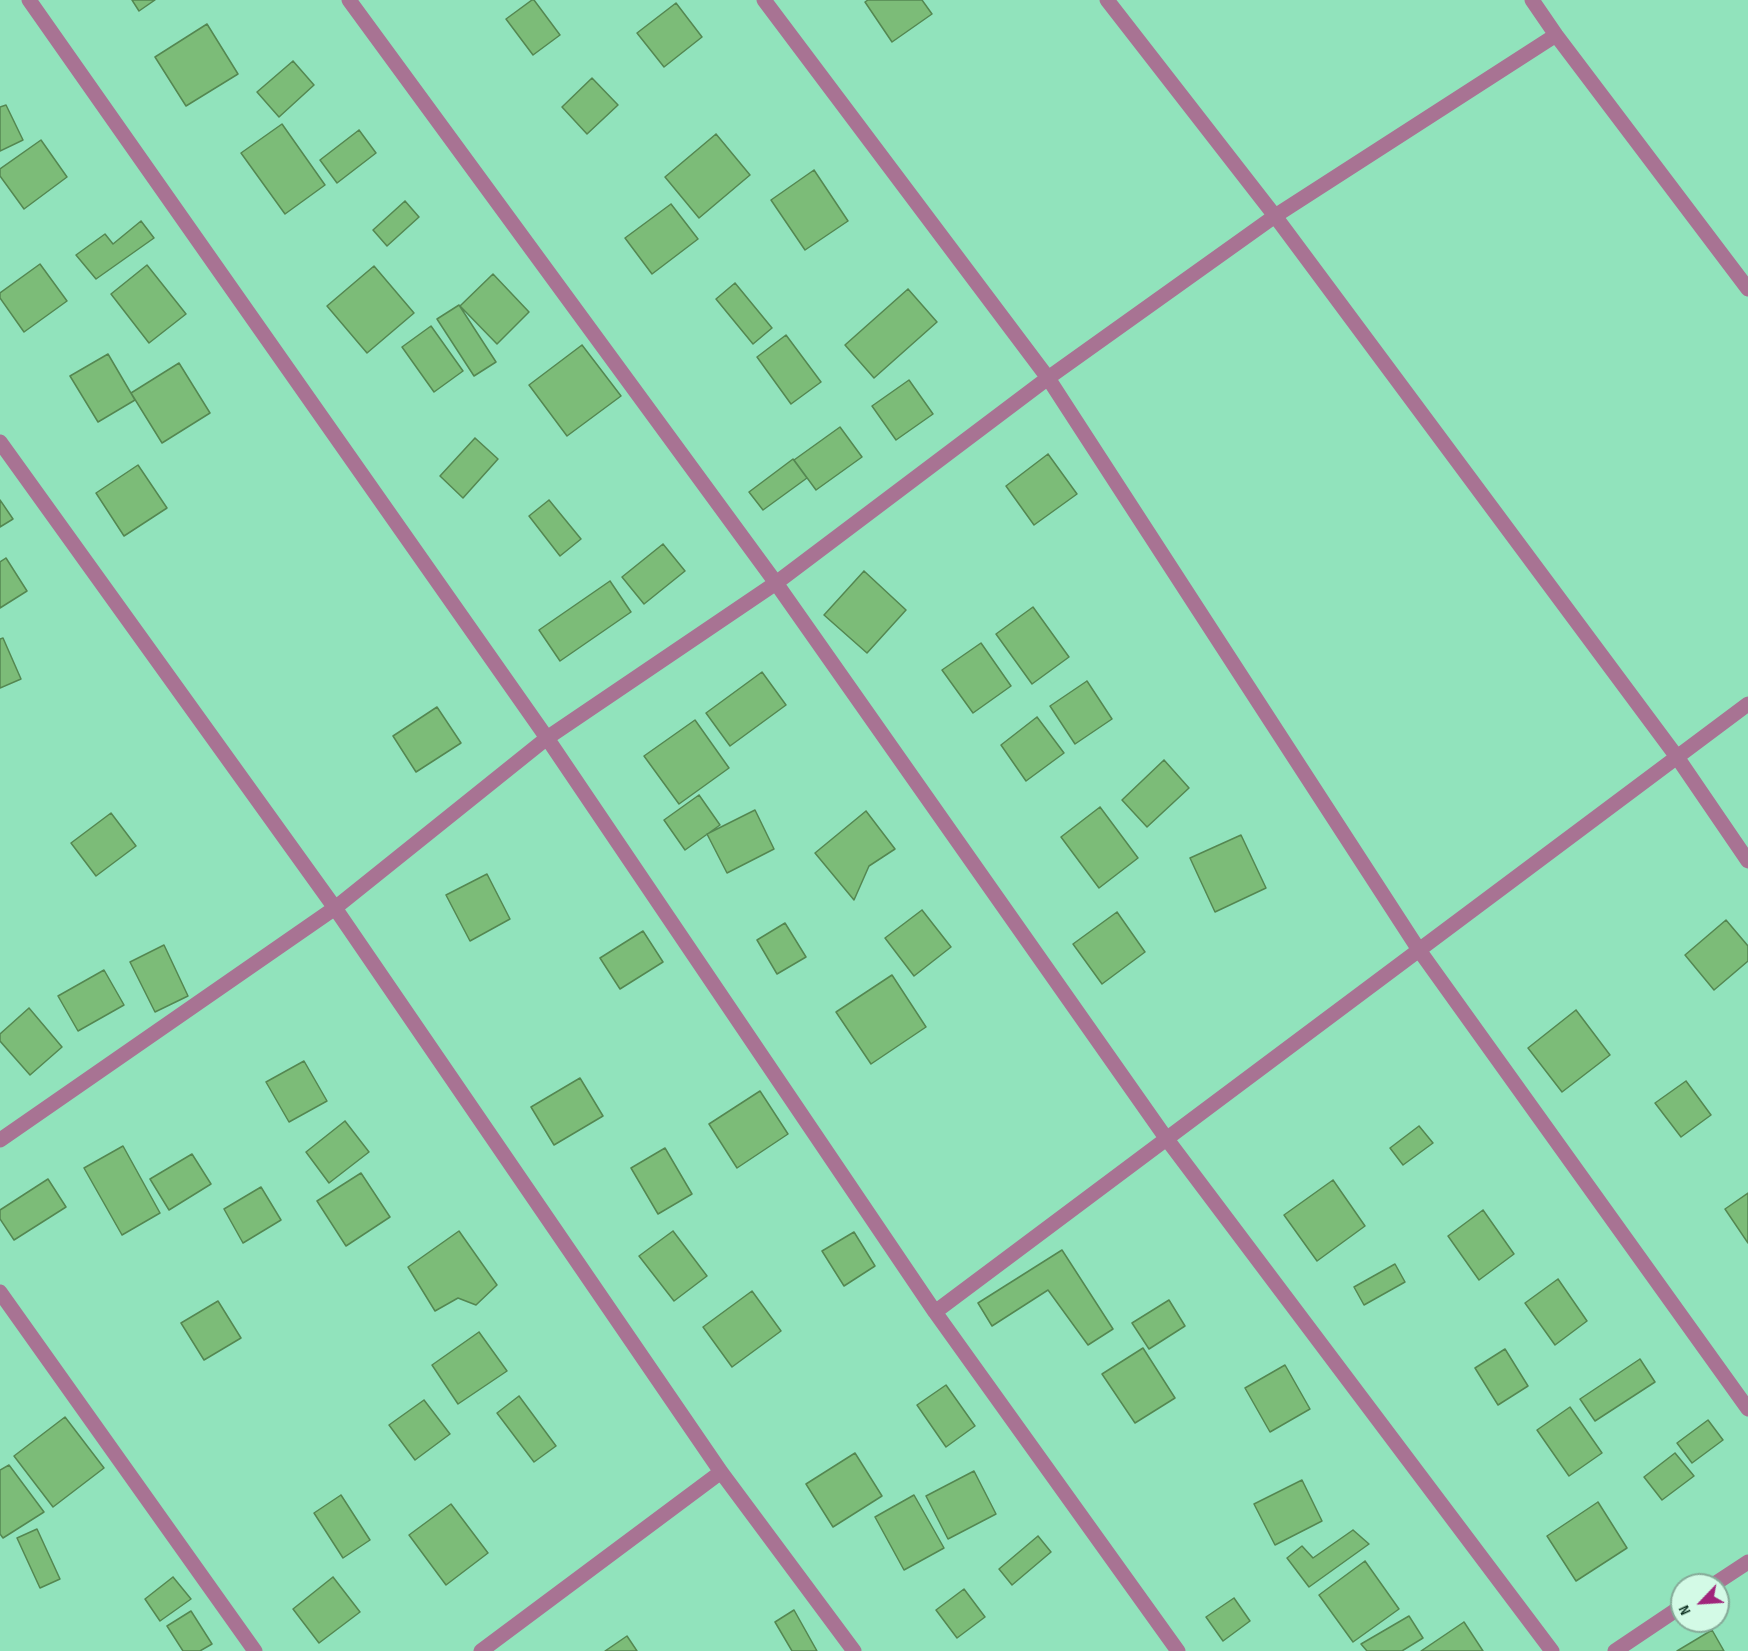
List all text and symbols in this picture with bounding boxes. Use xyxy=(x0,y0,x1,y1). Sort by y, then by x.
north arrow xyxy=(1670,1573,1730,1633)
text: N xyxy=(1675,1602,1695,1618)

